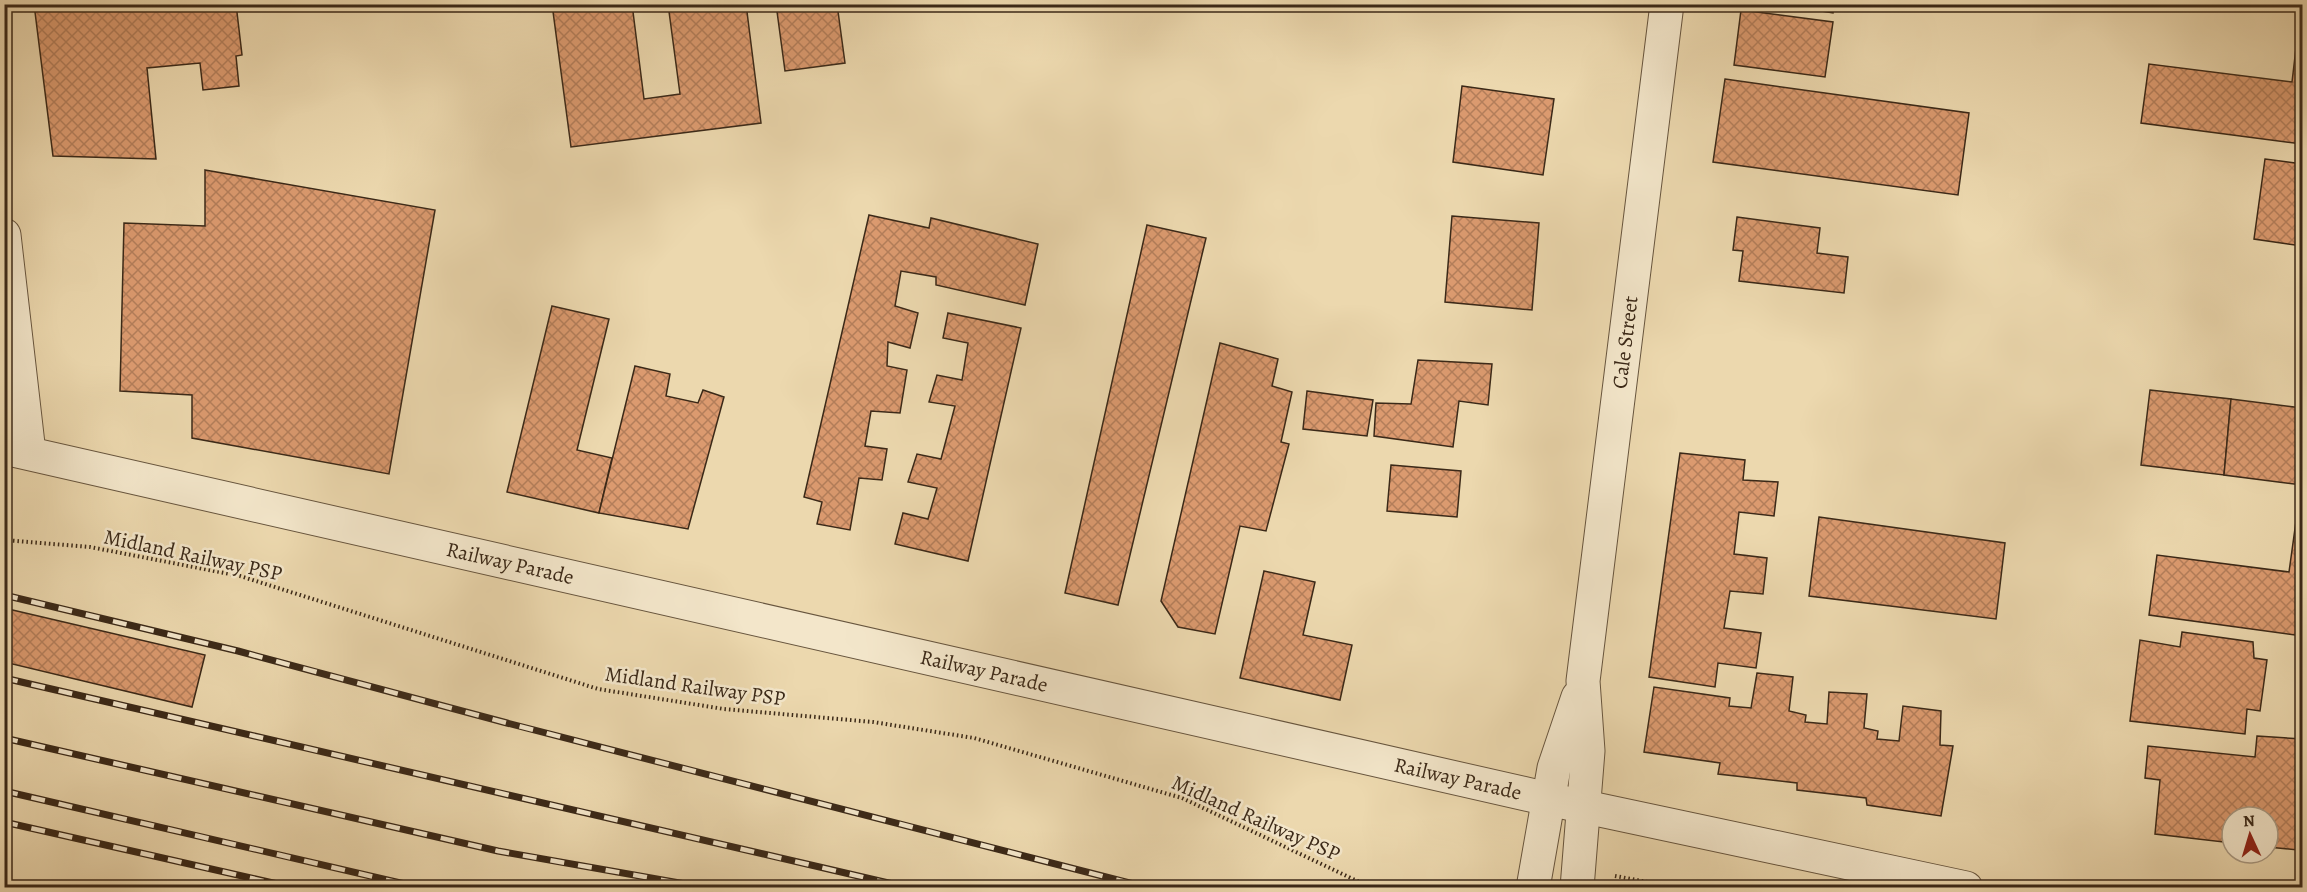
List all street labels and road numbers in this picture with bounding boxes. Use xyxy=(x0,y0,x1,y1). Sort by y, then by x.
street label: Cale Street xyxy=(1605,294,1645,390)
street label: Midland Railway PSP xyxy=(101,522,285,588)
street label: Railway Parade xyxy=(444,535,577,591)
street label: Railway Parade xyxy=(918,643,1050,699)
street label: Midland Railway PSP xyxy=(603,660,787,713)
street label: Railway Parade xyxy=(1391,750,1524,807)
street label: Midland Railway PSP xyxy=(1167,768,1345,868)

